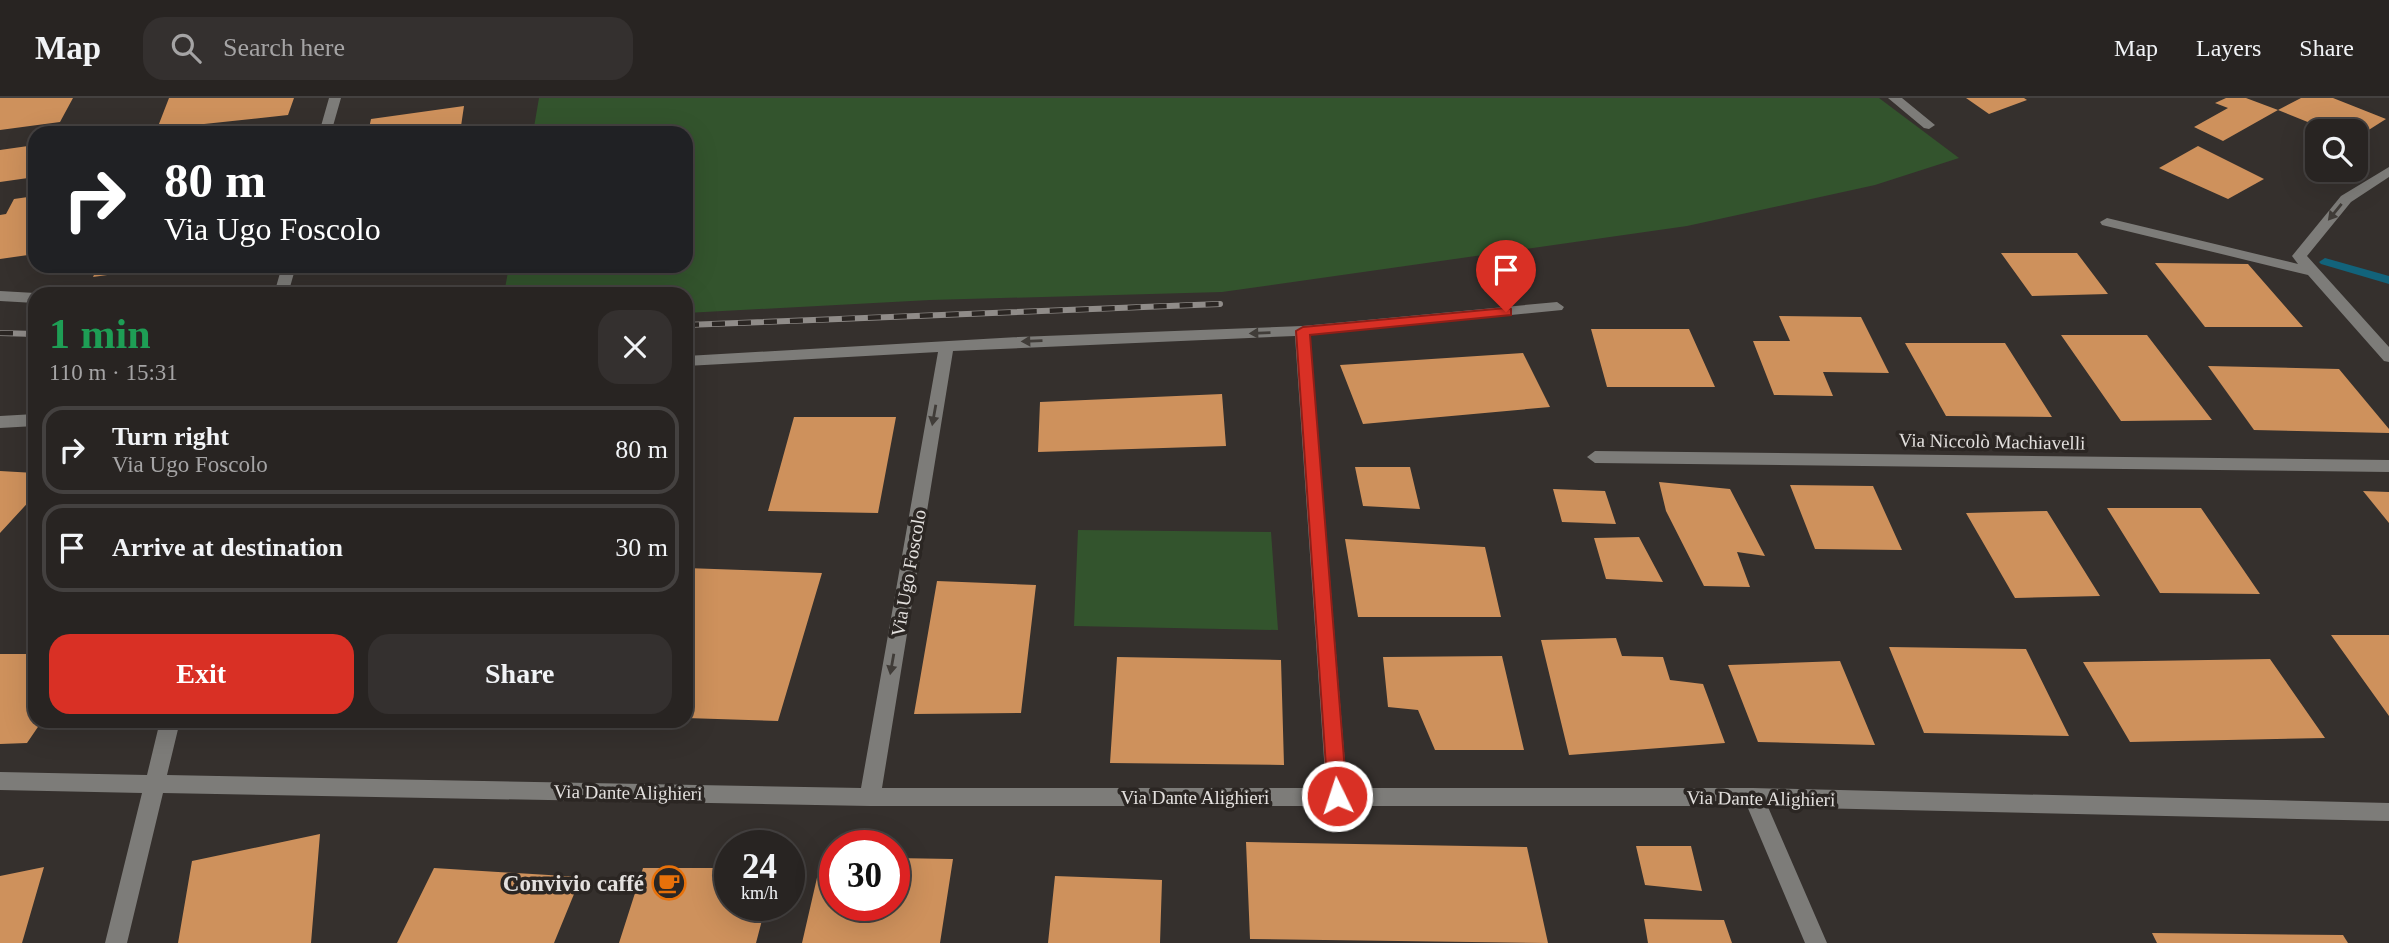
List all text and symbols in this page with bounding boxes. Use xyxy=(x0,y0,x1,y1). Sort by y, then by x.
search box xyxy=(143,17,633,80)
icon: search xyxy=(167,29,205,67)
text: Map xyxy=(35,30,101,66)
text: Search here xyxy=(223,33,345,62)
text: Map xyxy=(2114,35,2158,61)
text: Layers xyxy=(2196,35,2261,61)
text: Share xyxy=(2299,35,2354,61)
map controls xyxy=(2305,119,2368,182)
button: search xyxy=(2305,119,2368,182)
text: 80 m xyxy=(164,153,266,208)
icon: right xyxy=(49,154,140,245)
one-way arrow xyxy=(2328,203,2343,221)
text: Via Ugo Foscolo xyxy=(164,211,381,247)
pin xyxy=(1476,240,1536,312)
icon: arrive xyxy=(1487,251,1525,289)
button: close xyxy=(598,310,672,384)
text: 1 min xyxy=(49,311,151,357)
one-way arrow xyxy=(1248,327,1270,339)
one-way arrow xyxy=(1021,336,1043,347)
text: 110 m · 15:31 xyxy=(49,360,178,385)
one-way arrow xyxy=(928,404,939,426)
text: Turn right xyxy=(112,422,229,451)
street label: Via Niccolò Machiavelli xyxy=(1898,429,2086,454)
icon: right xyxy=(53,431,91,469)
text: 80 m xyxy=(615,435,668,464)
text: Via Ugo Foscolo xyxy=(112,452,268,477)
street label: Via Ugo Foscolo xyxy=(887,508,930,638)
icon: arrive xyxy=(53,529,91,567)
text: Arrive at destination xyxy=(112,533,343,562)
text: 30 m xyxy=(615,533,668,562)
button: Exit xyxy=(49,634,354,714)
button: Share xyxy=(368,634,672,714)
one-way arrow xyxy=(886,653,897,675)
position arrow xyxy=(1300,759,1374,833)
street label: Via Dante Alighieri xyxy=(553,781,703,804)
street label: Via Dante Alighieri xyxy=(1121,787,1269,808)
street label: Via Dante Alighieri xyxy=(1686,787,1836,810)
speed limit sign: 30 xyxy=(819,830,910,921)
text: 24 xyxy=(742,847,777,886)
cafe icon: Convivio caffé xyxy=(650,864,688,902)
place label: Convivio caffé xyxy=(503,871,644,896)
text: km/h xyxy=(741,883,778,903)

